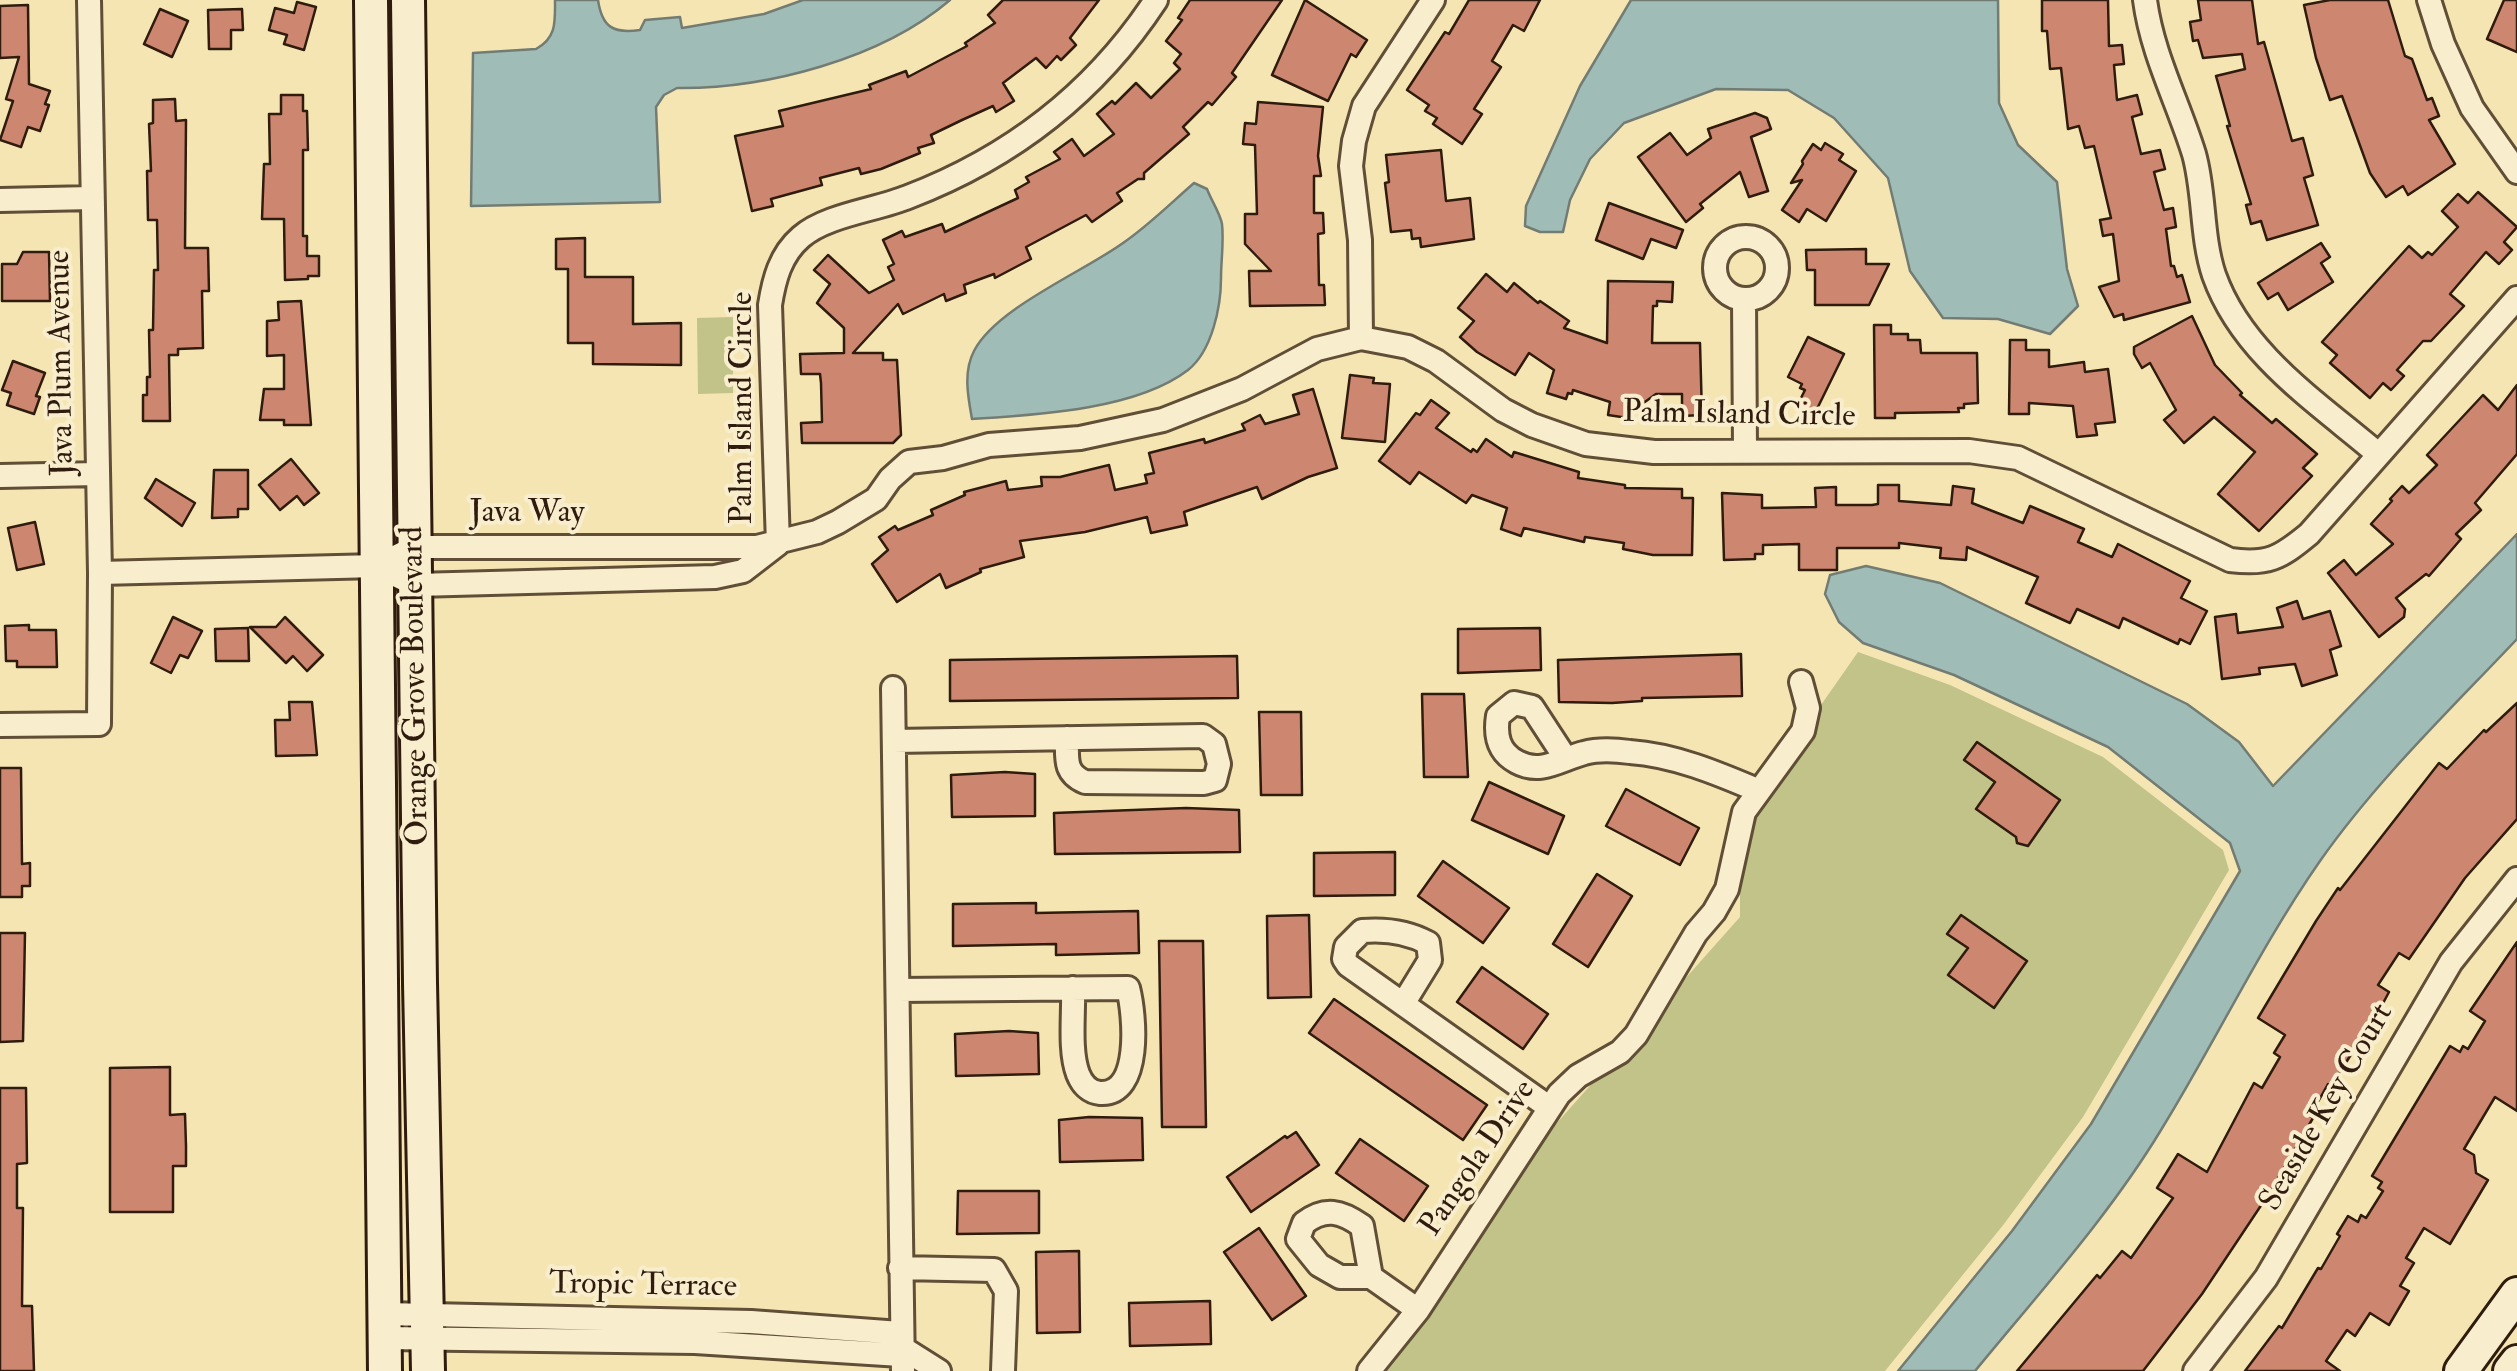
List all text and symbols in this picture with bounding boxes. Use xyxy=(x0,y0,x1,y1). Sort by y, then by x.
street label: Java Plum Avenue xyxy=(42,250,84,476)
street label: Palm Island Circle xyxy=(725,292,763,524)
street label: Palm Island Circle xyxy=(1622,395,1856,437)
street label: Java Way xyxy=(469,495,585,533)
street label: Orange Grove Boulevard xyxy=(395,526,439,846)
street label: Seaside Key Court xyxy=(2253,997,2403,1219)
street label: Pangola Drive xyxy=(1413,1074,1545,1244)
street label: Tropic Terrace xyxy=(549,1266,737,1308)

